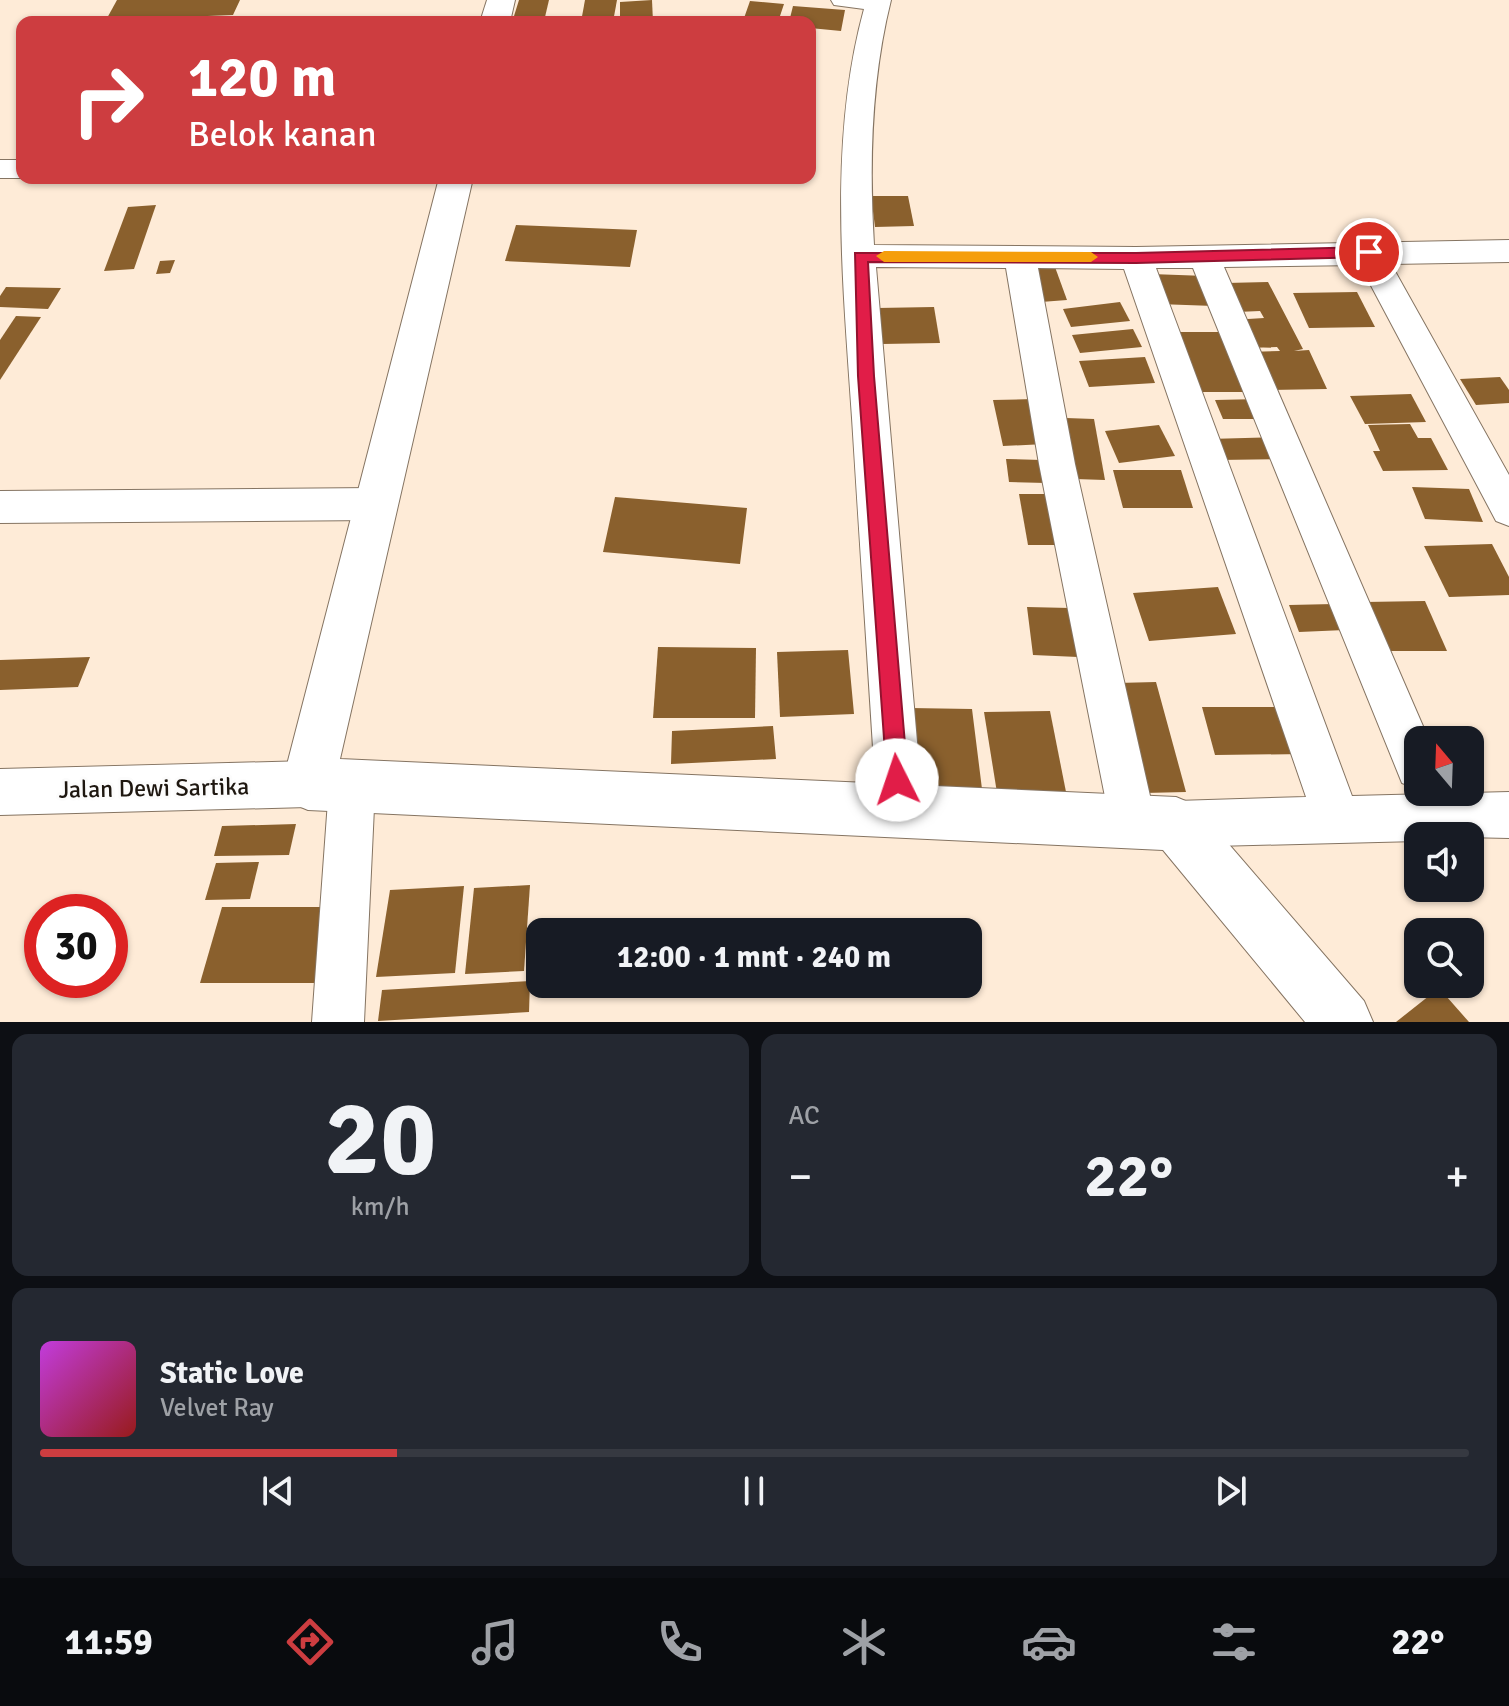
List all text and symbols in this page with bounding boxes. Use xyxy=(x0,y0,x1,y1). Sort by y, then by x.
text: 120 m xyxy=(188,43,336,112)
icon: right xyxy=(56,48,160,152)
text: Belok kanan xyxy=(188,112,377,157)
pin xyxy=(1335,218,1403,286)
icon: arrive xyxy=(1347,230,1391,274)
north arrow xyxy=(1404,726,1484,806)
map controls xyxy=(1404,726,1484,998)
position arrow xyxy=(855,738,939,822)
street label: Jalan Dewi Sartika xyxy=(58,771,250,805)
button: sound xyxy=(1404,822,1484,902)
speed limit sign: 30 xyxy=(24,894,128,998)
button: search xyxy=(1404,918,1484,998)
text: 12:00 · 1 mnt · 240 m xyxy=(617,939,891,976)
text: 20 xyxy=(324,1075,436,1203)
text: AC xyxy=(789,1100,820,1132)
text: 22° xyxy=(1084,1140,1173,1214)
text: − xyxy=(789,1150,812,1204)
text: + xyxy=(1445,1150,1469,1204)
text: km/h xyxy=(351,1191,410,1223)
text: Static Love xyxy=(160,1355,304,1392)
text: Velvet Ray xyxy=(160,1392,274,1424)
icon: previous xyxy=(256,1469,300,1513)
icon: pause xyxy=(732,1469,776,1513)
icon: next xyxy=(1209,1469,1253,1513)
icon: directions xyxy=(282,1614,338,1670)
icon: music xyxy=(467,1614,523,1670)
icon: phone xyxy=(652,1614,708,1670)
icon: climate xyxy=(836,1614,892,1670)
icon: car xyxy=(1021,1614,1077,1670)
icon: filters xyxy=(1206,1614,1262,1670)
text: 11:59 xyxy=(64,1620,153,1665)
text: 22° xyxy=(1391,1620,1444,1665)

